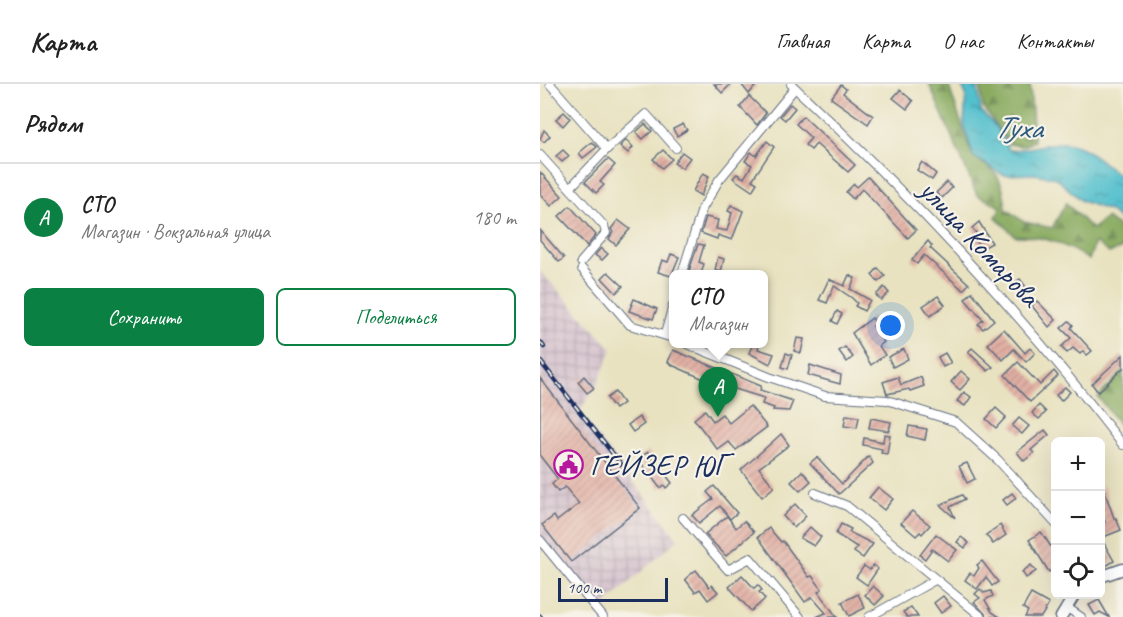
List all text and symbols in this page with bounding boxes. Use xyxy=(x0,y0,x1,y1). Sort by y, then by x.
text: Карта xyxy=(30,24,97,59)
text: Главная xyxy=(776,28,829,54)
text: Карта xyxy=(862,28,910,54)
text: О нас xyxy=(943,28,984,54)
text: Контакты xyxy=(1017,28,1093,54)
water label: Туха xyxy=(993,106,1046,148)
text: Рядом xyxy=(24,107,82,140)
street label: улица Комарова xyxy=(910,170,1050,316)
text: СТО xyxy=(81,191,113,219)
text: A xyxy=(38,205,49,230)
text: 180 m xyxy=(473,205,516,230)
text: Магазин · Вокзальная улица xyxy=(81,219,270,244)
popup xyxy=(669,270,768,348)
text: СТО xyxy=(689,283,722,311)
button: Сохранить xyxy=(24,288,264,346)
button: Поделиться xyxy=(276,288,516,346)
text: Магазин xyxy=(689,311,748,336)
your location xyxy=(876,311,905,340)
pin: A xyxy=(698,368,738,417)
map controls xyxy=(1051,437,1105,599)
button: + xyxy=(1051,437,1105,491)
place label: ГЕЙЗЕР ЮГ xyxy=(590,446,735,484)
public building icon: ГЕЙЗЕР ЮГ xyxy=(553,449,585,481)
button: − xyxy=(1051,491,1105,545)
button: locate xyxy=(1051,545,1105,599)
scale bar xyxy=(558,575,668,602)
text: 100 m xyxy=(567,578,601,598)

